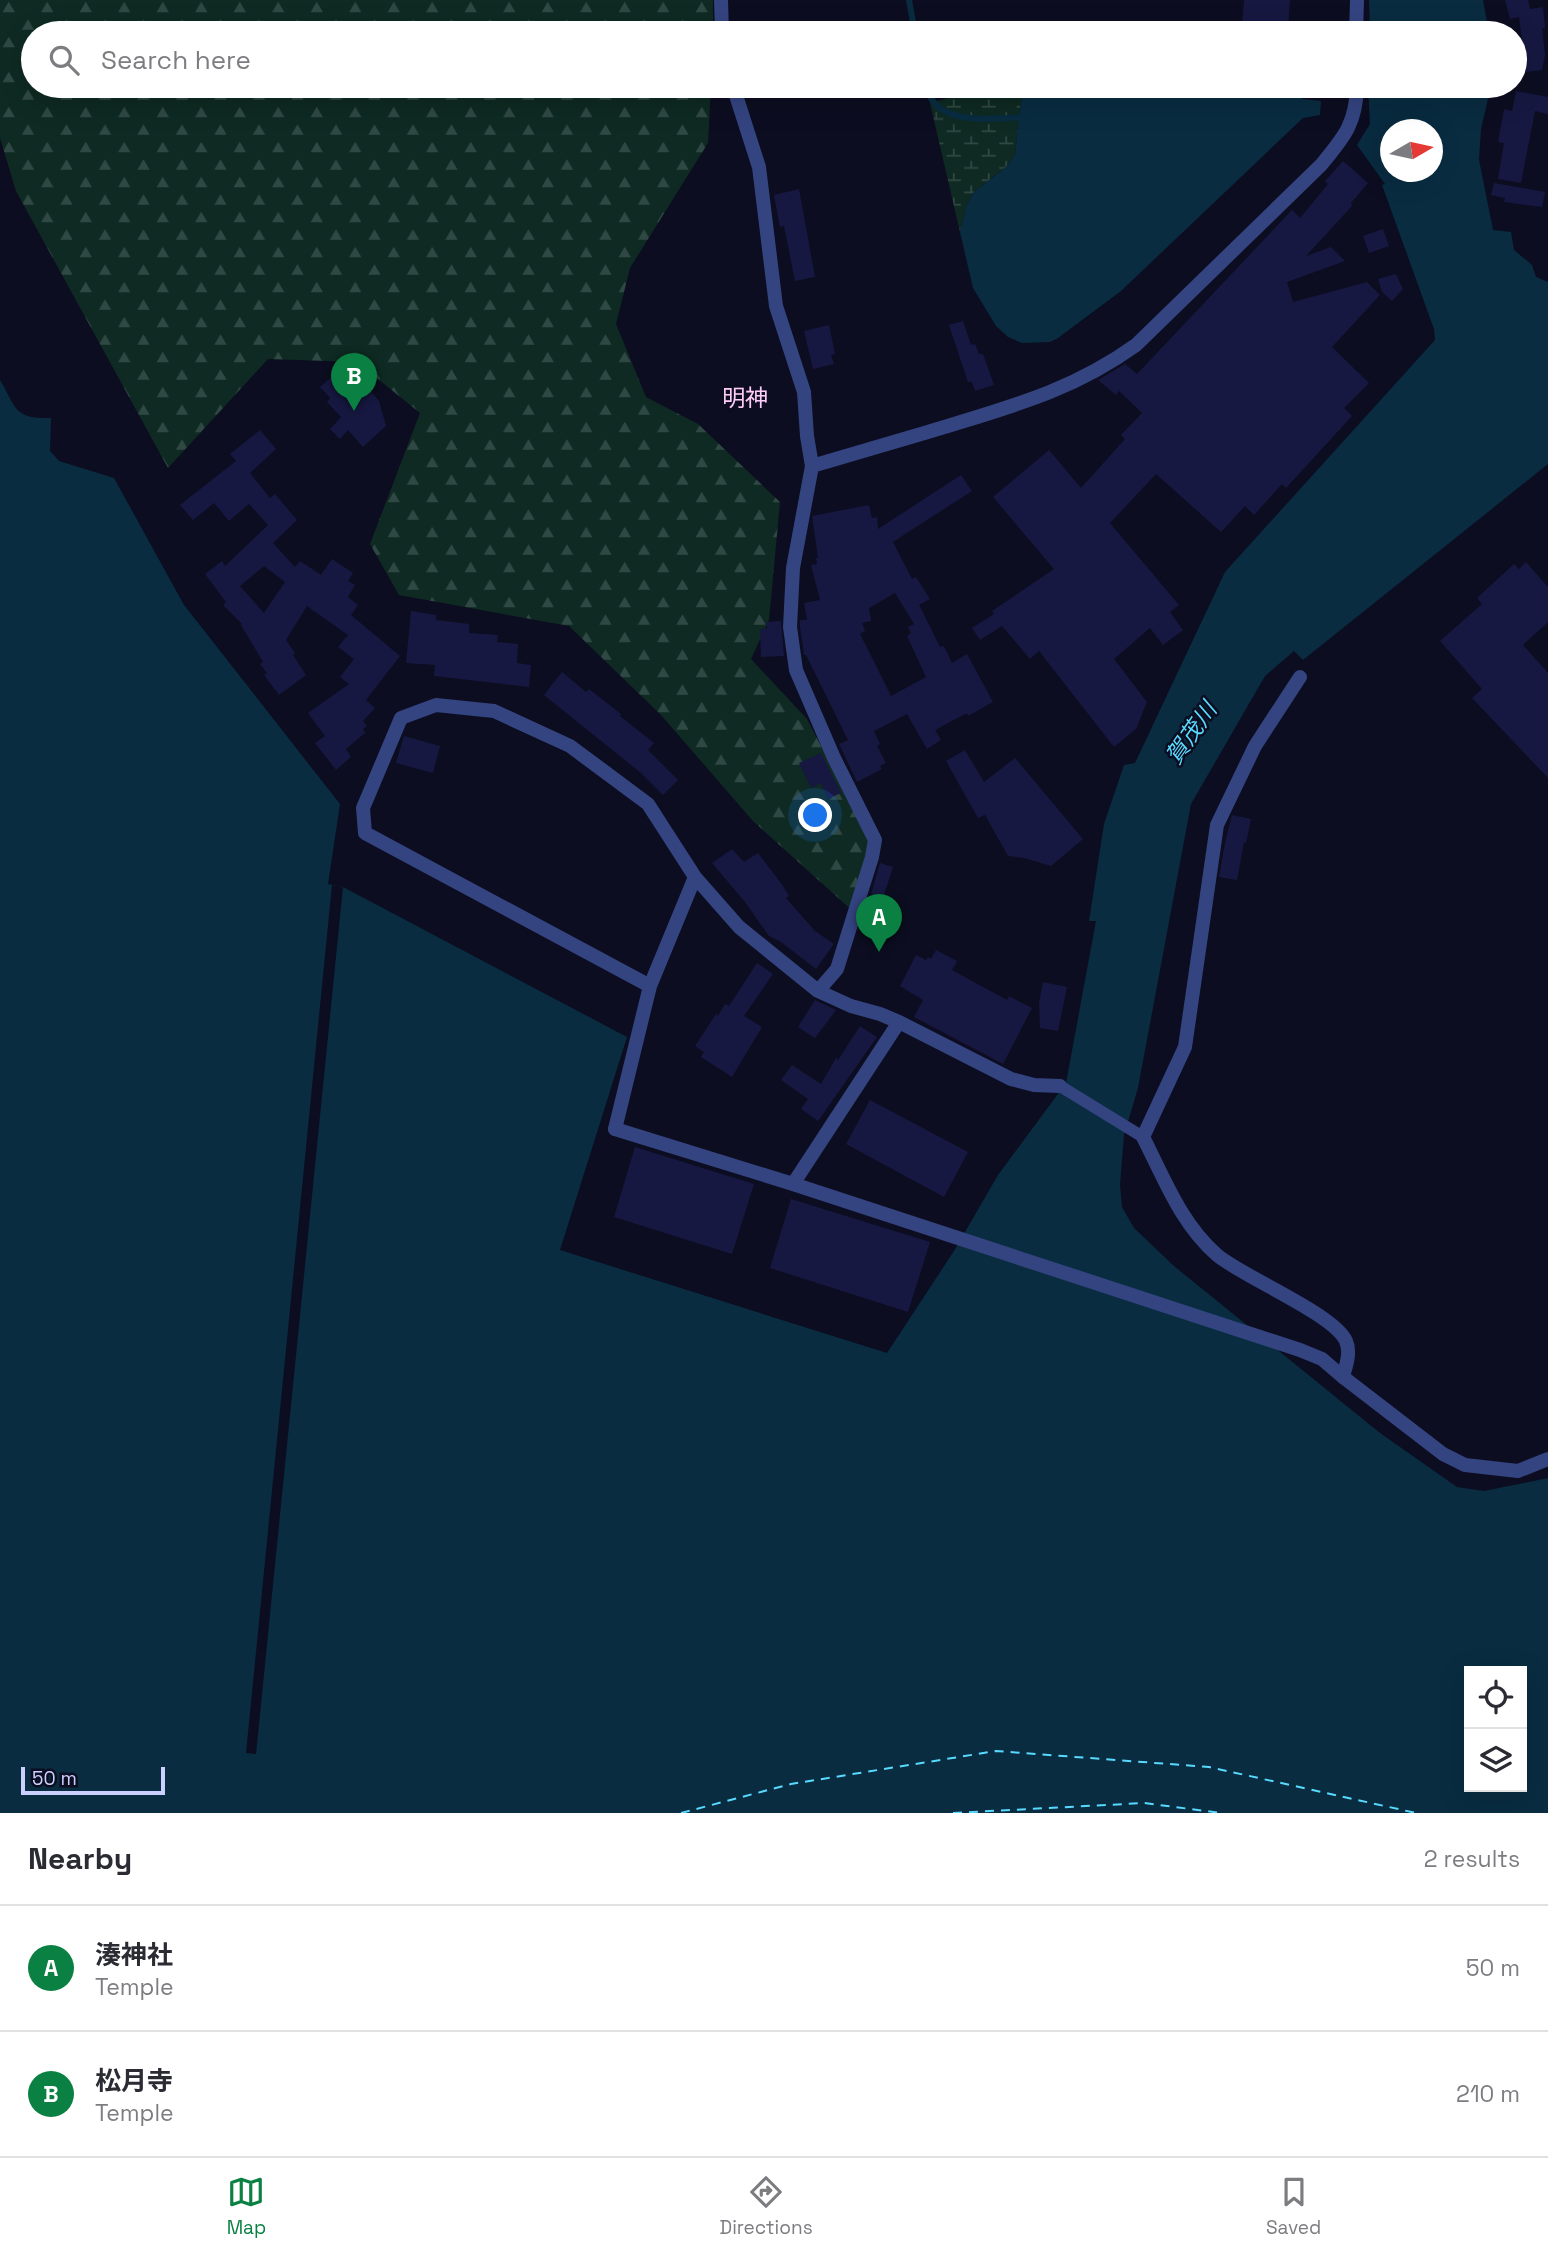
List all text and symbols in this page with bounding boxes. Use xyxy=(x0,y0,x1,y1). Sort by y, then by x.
search box xyxy=(21,21,1527,98)
icon: search xyxy=(45,41,83,79)
text: Search here xyxy=(101,43,251,77)
north arrow xyxy=(1380,119,1443,182)
pin: B xyxy=(331,353,377,411)
district label: 明神 xyxy=(722,383,768,413)
water label: 賀茂川 xyxy=(1159,694,1225,770)
your location xyxy=(798,798,832,832)
pin: A xyxy=(856,894,902,952)
map controls xyxy=(1464,1666,1527,1792)
button: locate xyxy=(1464,1666,1527,1729)
button: layers xyxy=(1464,1729,1527,1792)
scale bar xyxy=(21,1764,164,1796)
text: 50 m xyxy=(32,1766,77,1791)
text: Nearby xyxy=(28,1839,132,1878)
text: 2 results xyxy=(1424,1844,1520,1874)
text: 湊神社 xyxy=(95,1938,173,1972)
text: A xyxy=(44,1953,58,1983)
text: 50 m xyxy=(1466,1953,1520,1983)
text: Temple xyxy=(95,1972,174,2002)
text: 松月寺 xyxy=(95,2064,173,2098)
text: B xyxy=(43,2079,59,2109)
text: 210 m xyxy=(1456,2079,1520,2109)
text: Temple xyxy=(95,2098,174,2128)
tab: Map xyxy=(227,2173,266,2240)
tab: Directions xyxy=(720,2173,813,2240)
tab: Saved xyxy=(1266,2173,1321,2240)

